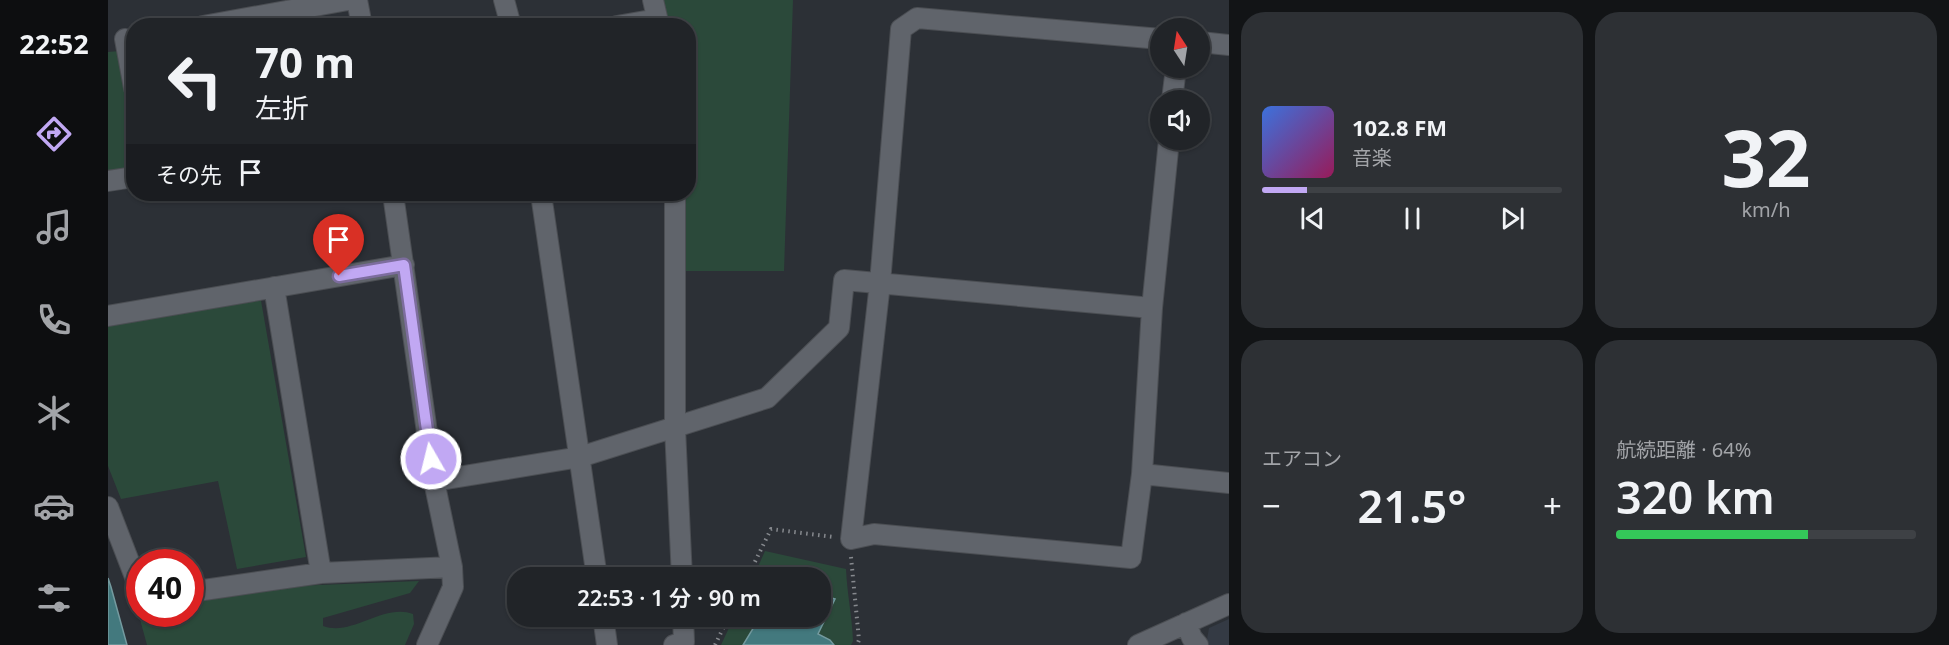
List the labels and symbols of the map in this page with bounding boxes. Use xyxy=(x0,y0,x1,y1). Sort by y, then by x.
north arrow xyxy=(1150,18,1210,78)
pin xyxy=(313,214,364,276)
position arrow xyxy=(399,427,463,491)
speed limit sign: 40 xyxy=(126,549,204,627)

